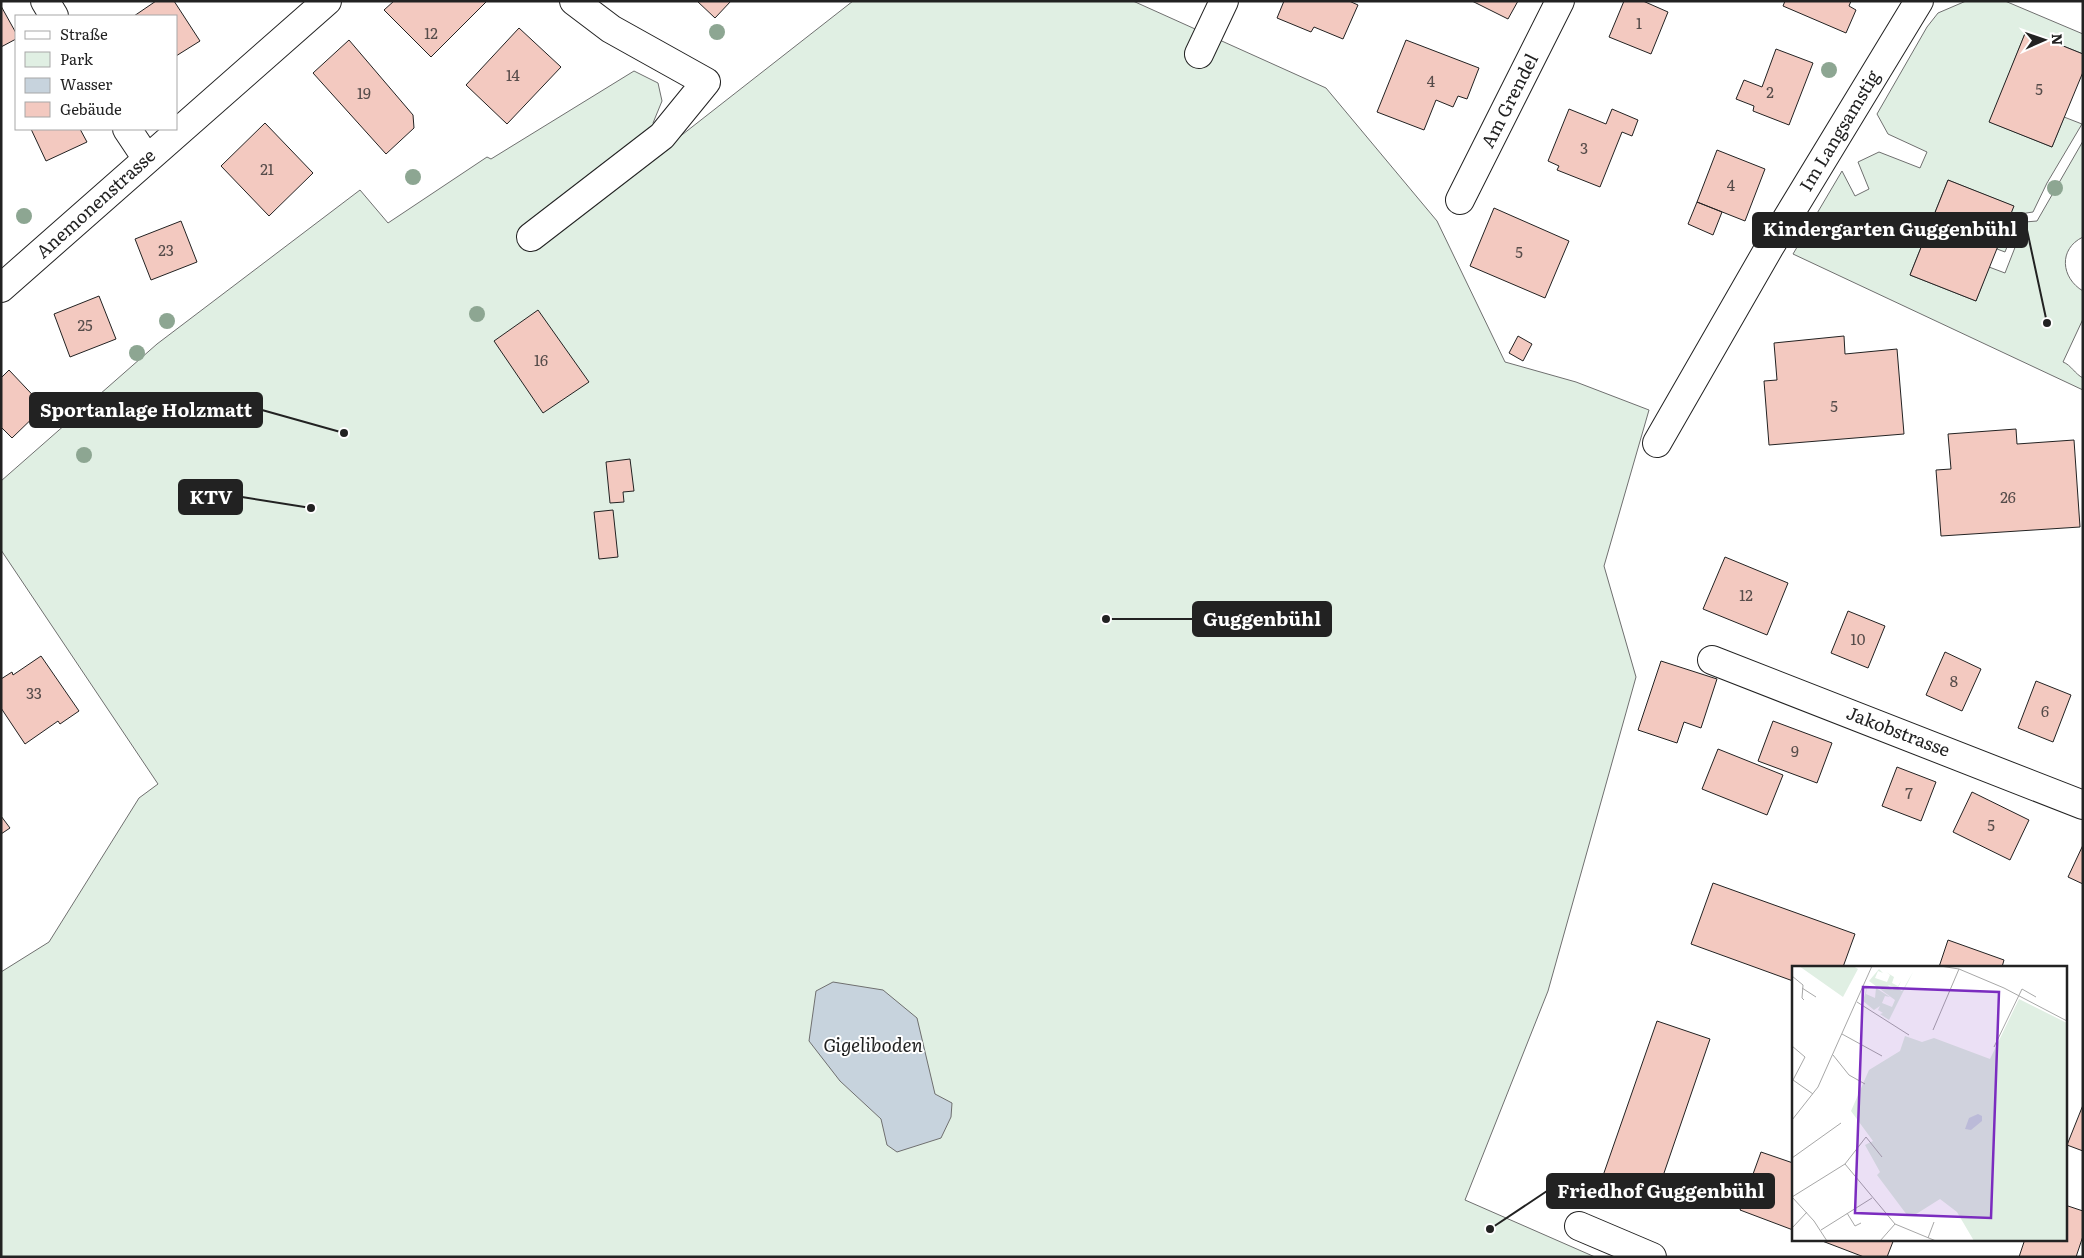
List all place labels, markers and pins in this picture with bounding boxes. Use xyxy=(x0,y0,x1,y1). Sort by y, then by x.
callout: Kindergarten Guggenbühl xyxy=(1753,213,2027,247)
callout: Sportanlage Holzmatt xyxy=(30,393,262,427)
callout: KTV xyxy=(179,480,242,514)
callout: Guggenbühl xyxy=(1193,602,1331,636)
callout: Friedhof Guggenbühl xyxy=(1547,1174,1774,1208)

